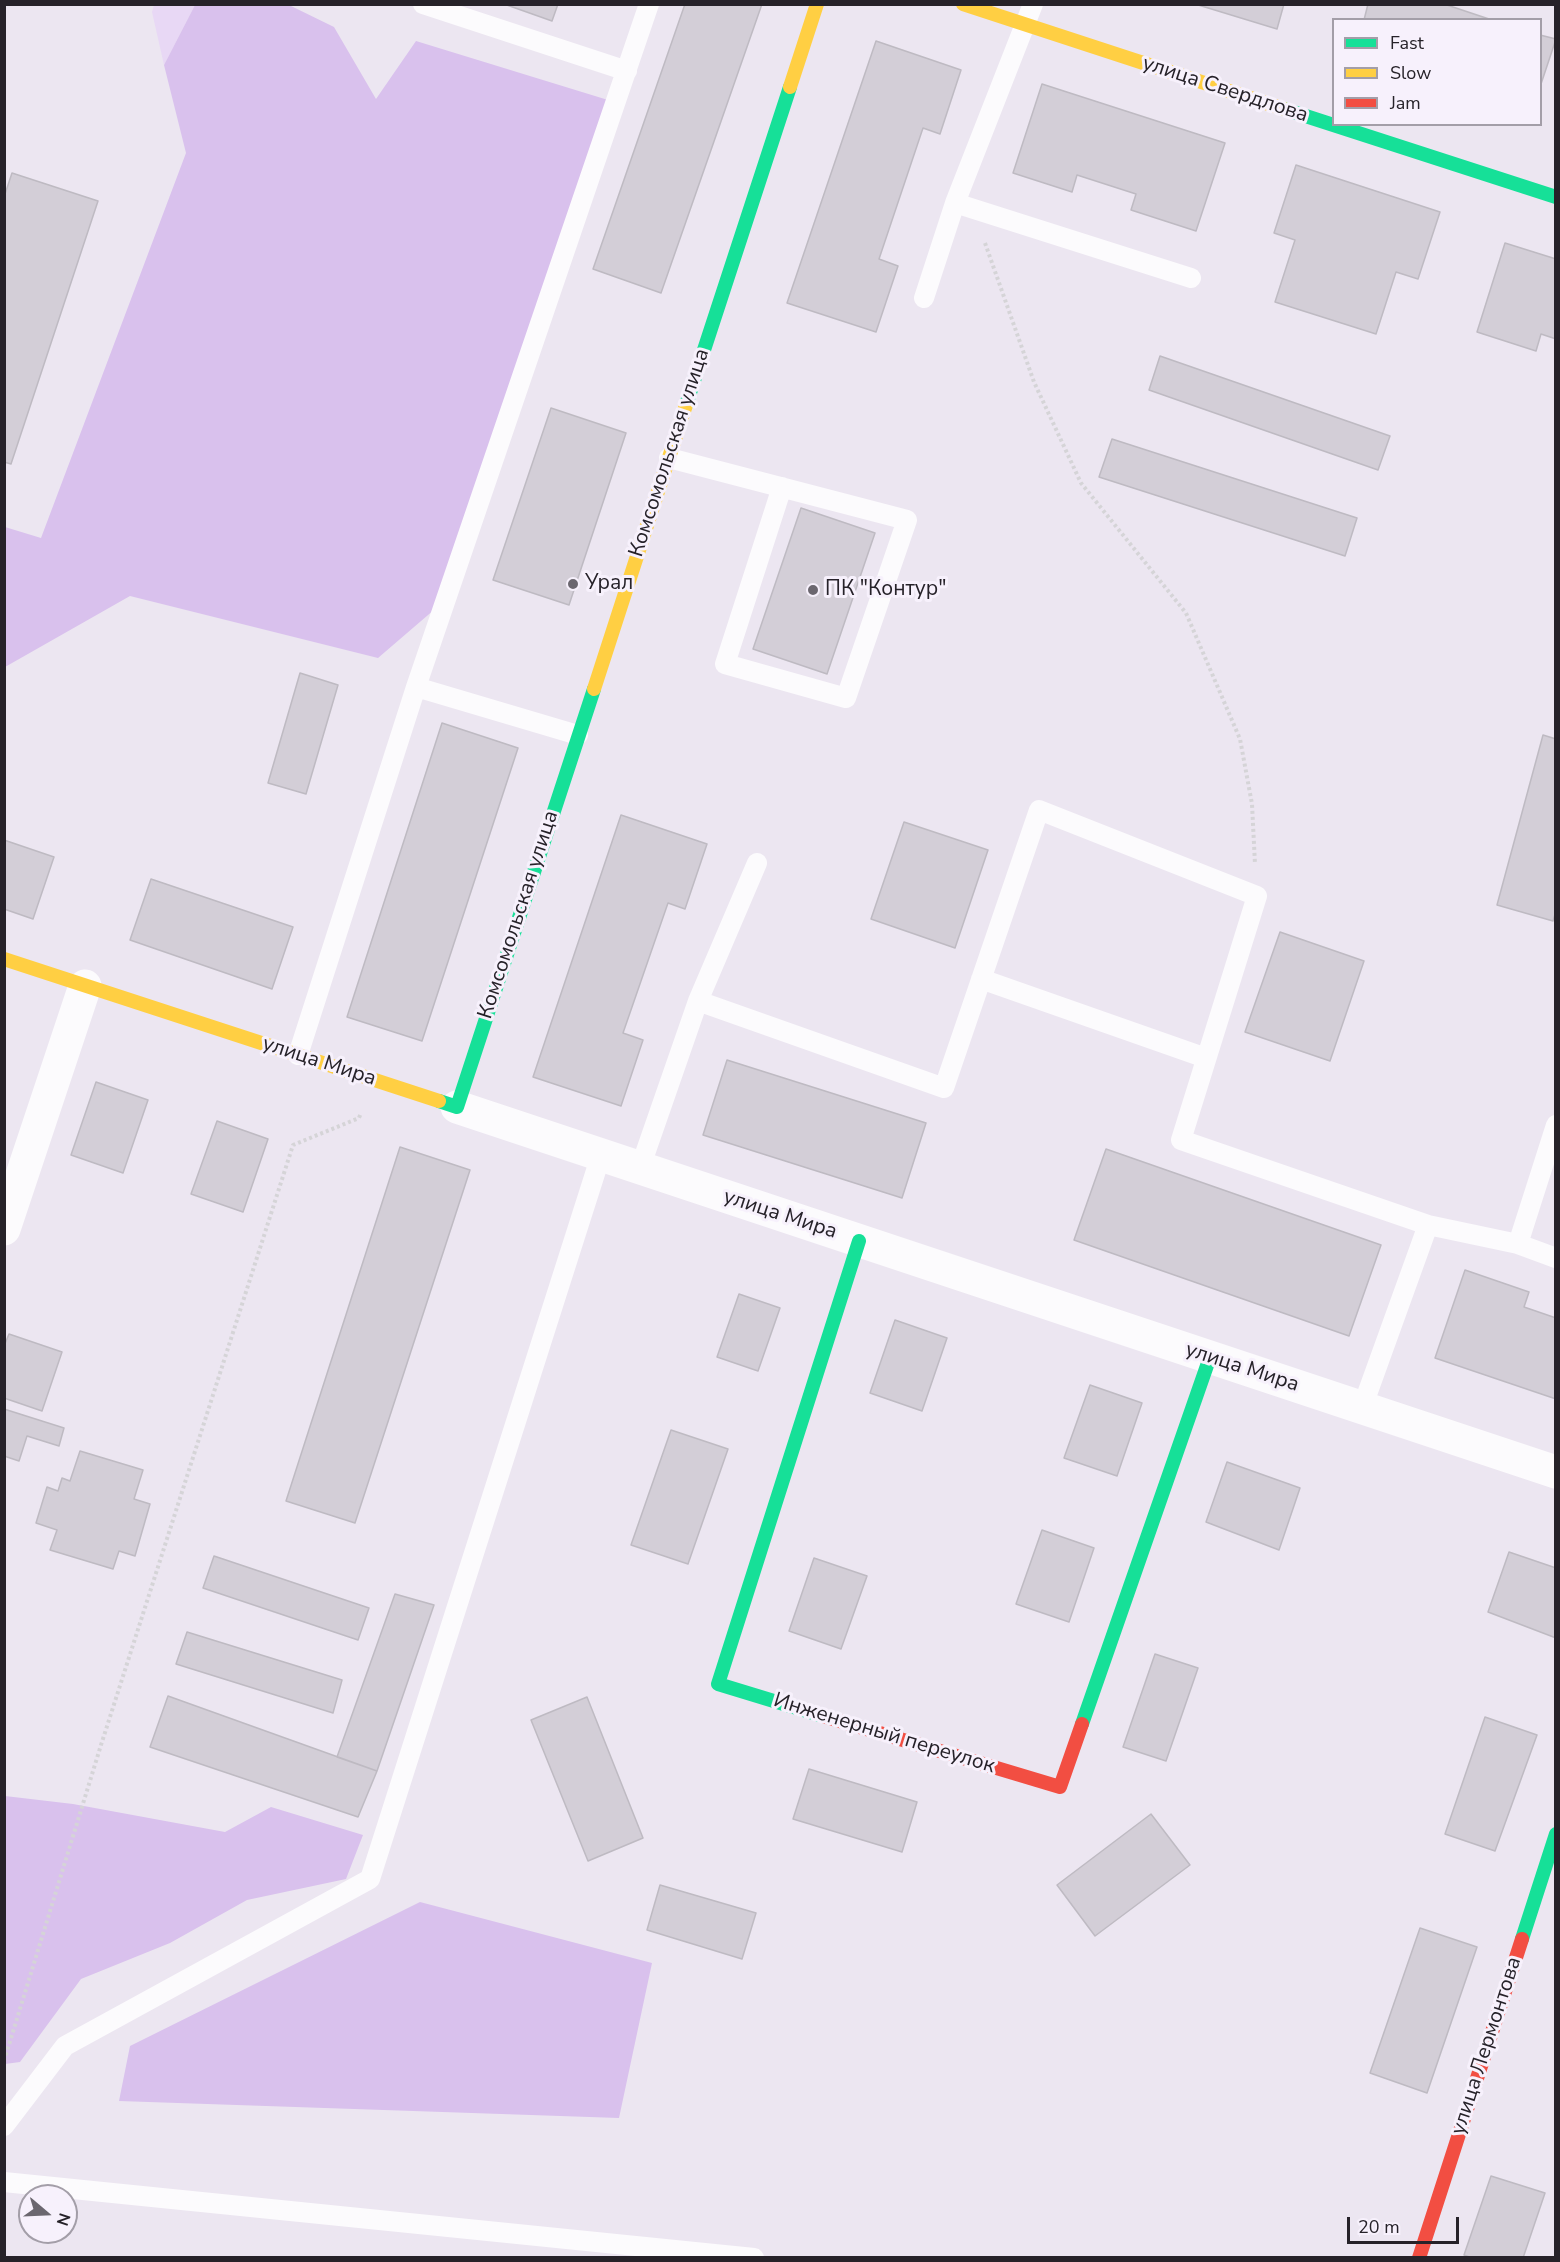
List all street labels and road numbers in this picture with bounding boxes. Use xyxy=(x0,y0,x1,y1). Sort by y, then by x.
street label: улица Свердлова xyxy=(1139,51,1311,129)
street label: Комсомольская улица xyxy=(624,346,716,560)
street label: Комсомольская улица xyxy=(473,808,565,1022)
street label: улица Мира xyxy=(259,1032,379,1092)
street label: улица Мира xyxy=(720,1185,840,1245)
street label: улица Мира xyxy=(1182,1338,1302,1398)
street label: Инженерный переулок xyxy=(770,1688,998,1780)
street label: улица Лермонтова xyxy=(1446,1954,1528,2138)

